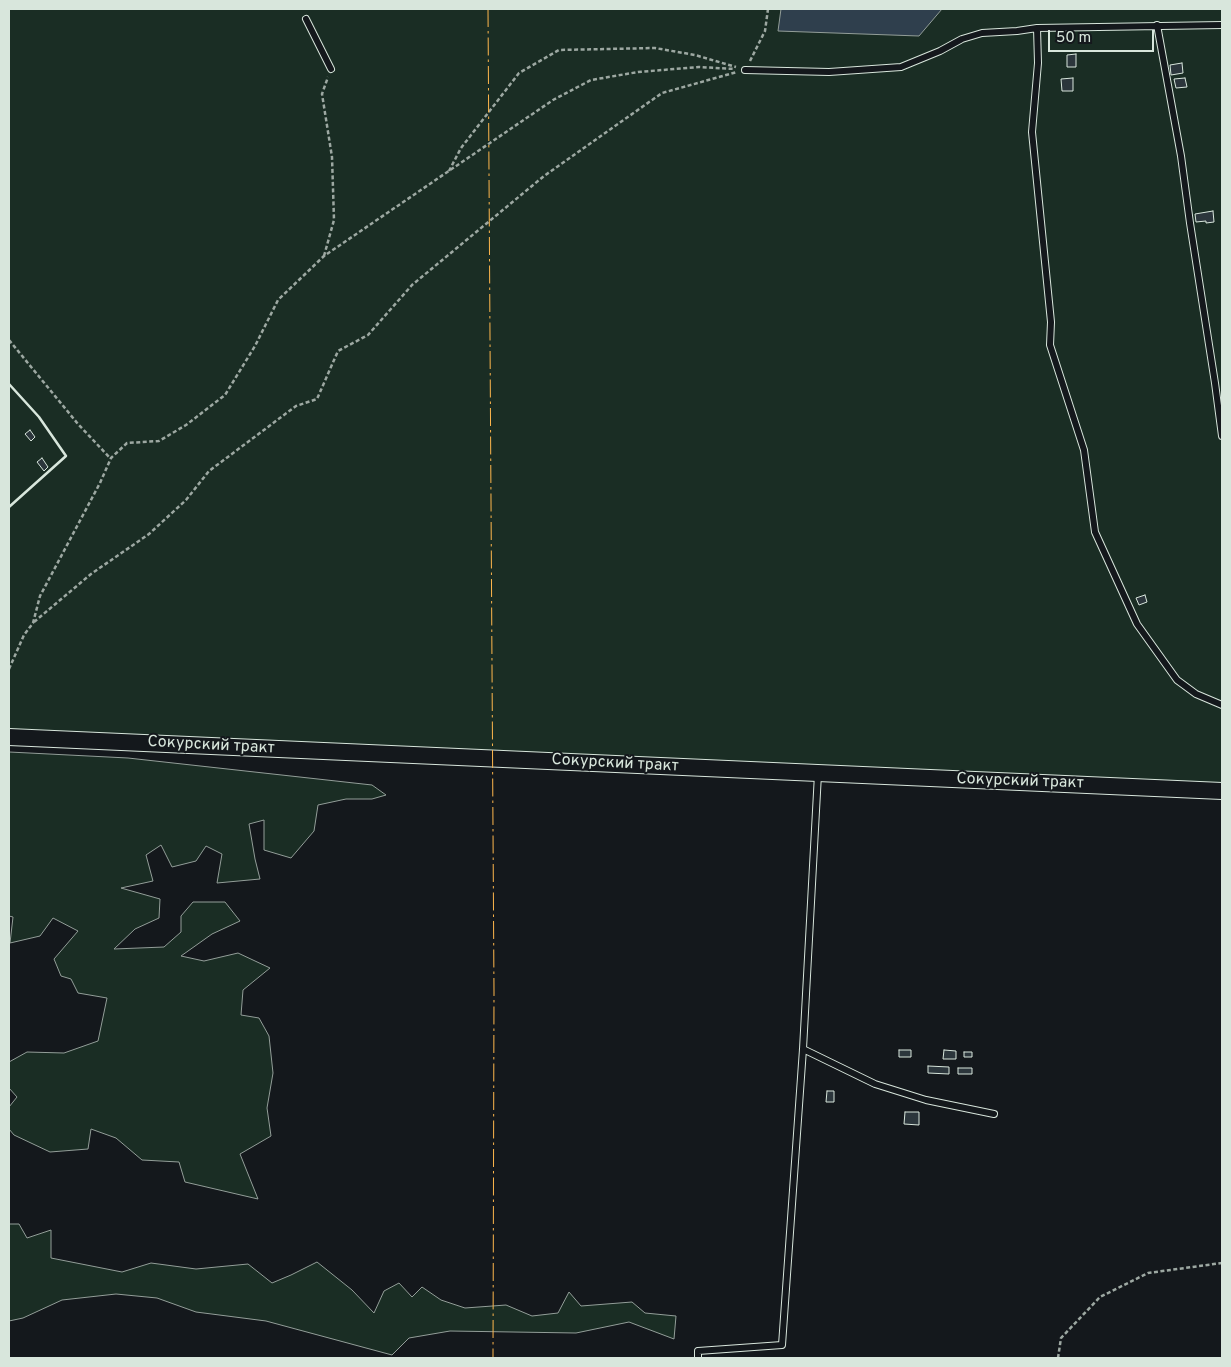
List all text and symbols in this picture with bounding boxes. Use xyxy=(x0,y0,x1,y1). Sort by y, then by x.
scale bar xyxy=(1051,20,1157,52)
text: 50 m xyxy=(1056,29,1091,48)
street label: Сокурский тракт xyxy=(147,733,275,759)
street label: Сокурский тракт xyxy=(551,751,679,777)
street label: Сокурский тракт xyxy=(956,770,1084,794)

